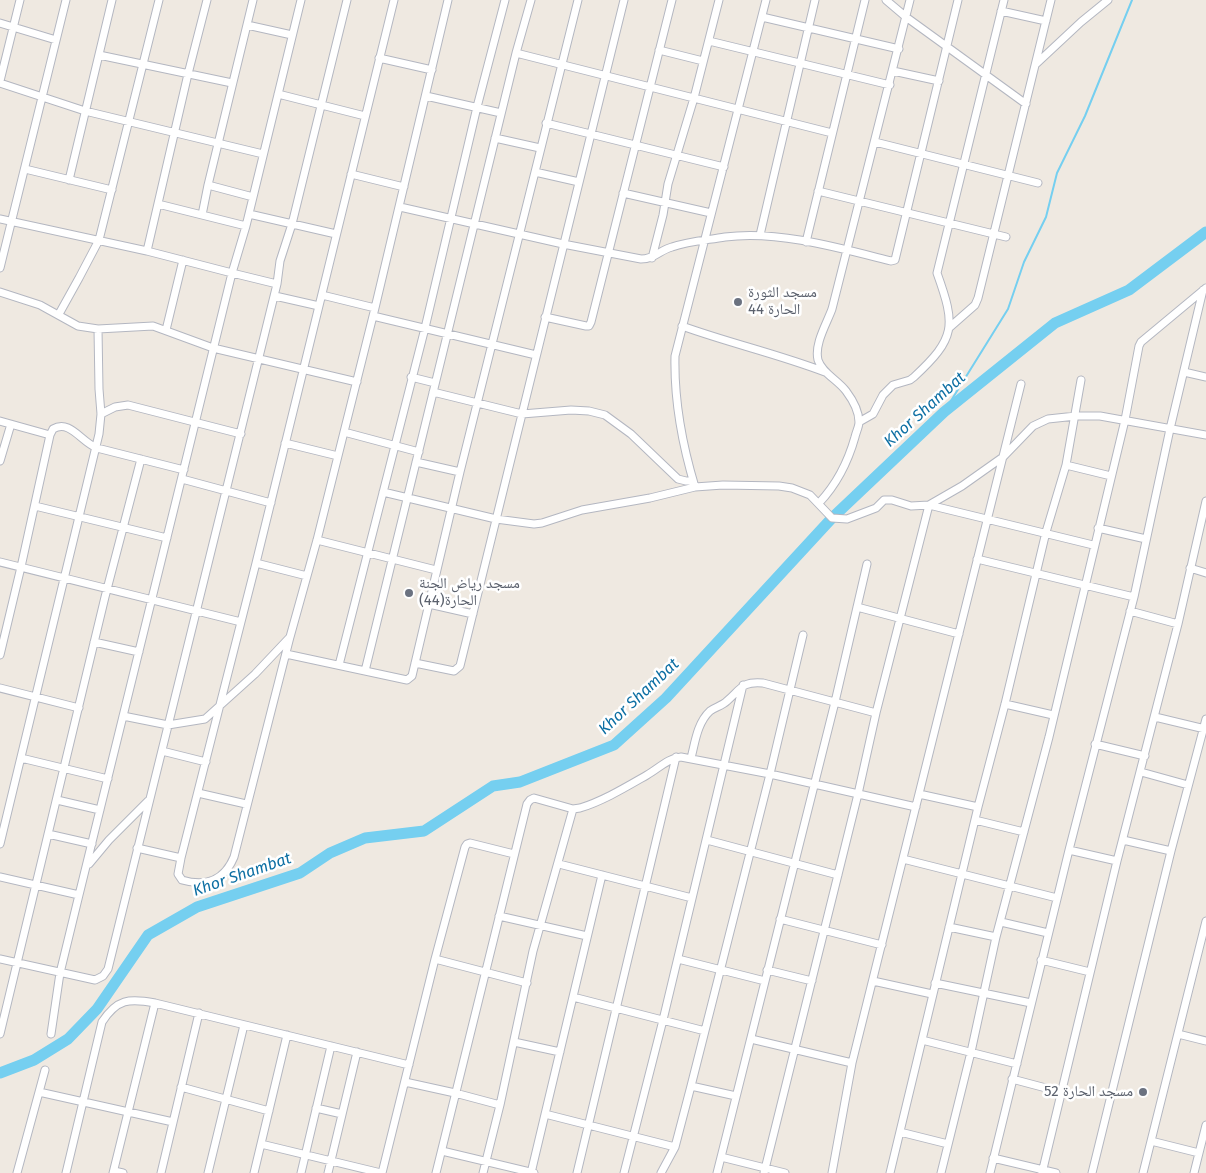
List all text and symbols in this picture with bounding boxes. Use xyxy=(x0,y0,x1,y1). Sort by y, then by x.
place label: مسجد الثورة الحارة 44 xyxy=(748,284,817,319)
marker: مسجد الثورة الحارة 44 xyxy=(732,296,744,308)
water label: Khor Shambat xyxy=(880,368,970,452)
place label: مسجد رياض الجنة الحارة(44) xyxy=(419,575,520,610)
marker: مسجد رياض الجنة الحارة(44) xyxy=(403,587,415,599)
water label: Khor Shambat xyxy=(595,655,683,739)
water label: Khor Shambat xyxy=(190,849,294,901)
place label: مسجد الحارة 52 xyxy=(1044,1083,1133,1101)
marker: مسجد الحارة 52 xyxy=(1137,1086,1149,1098)

